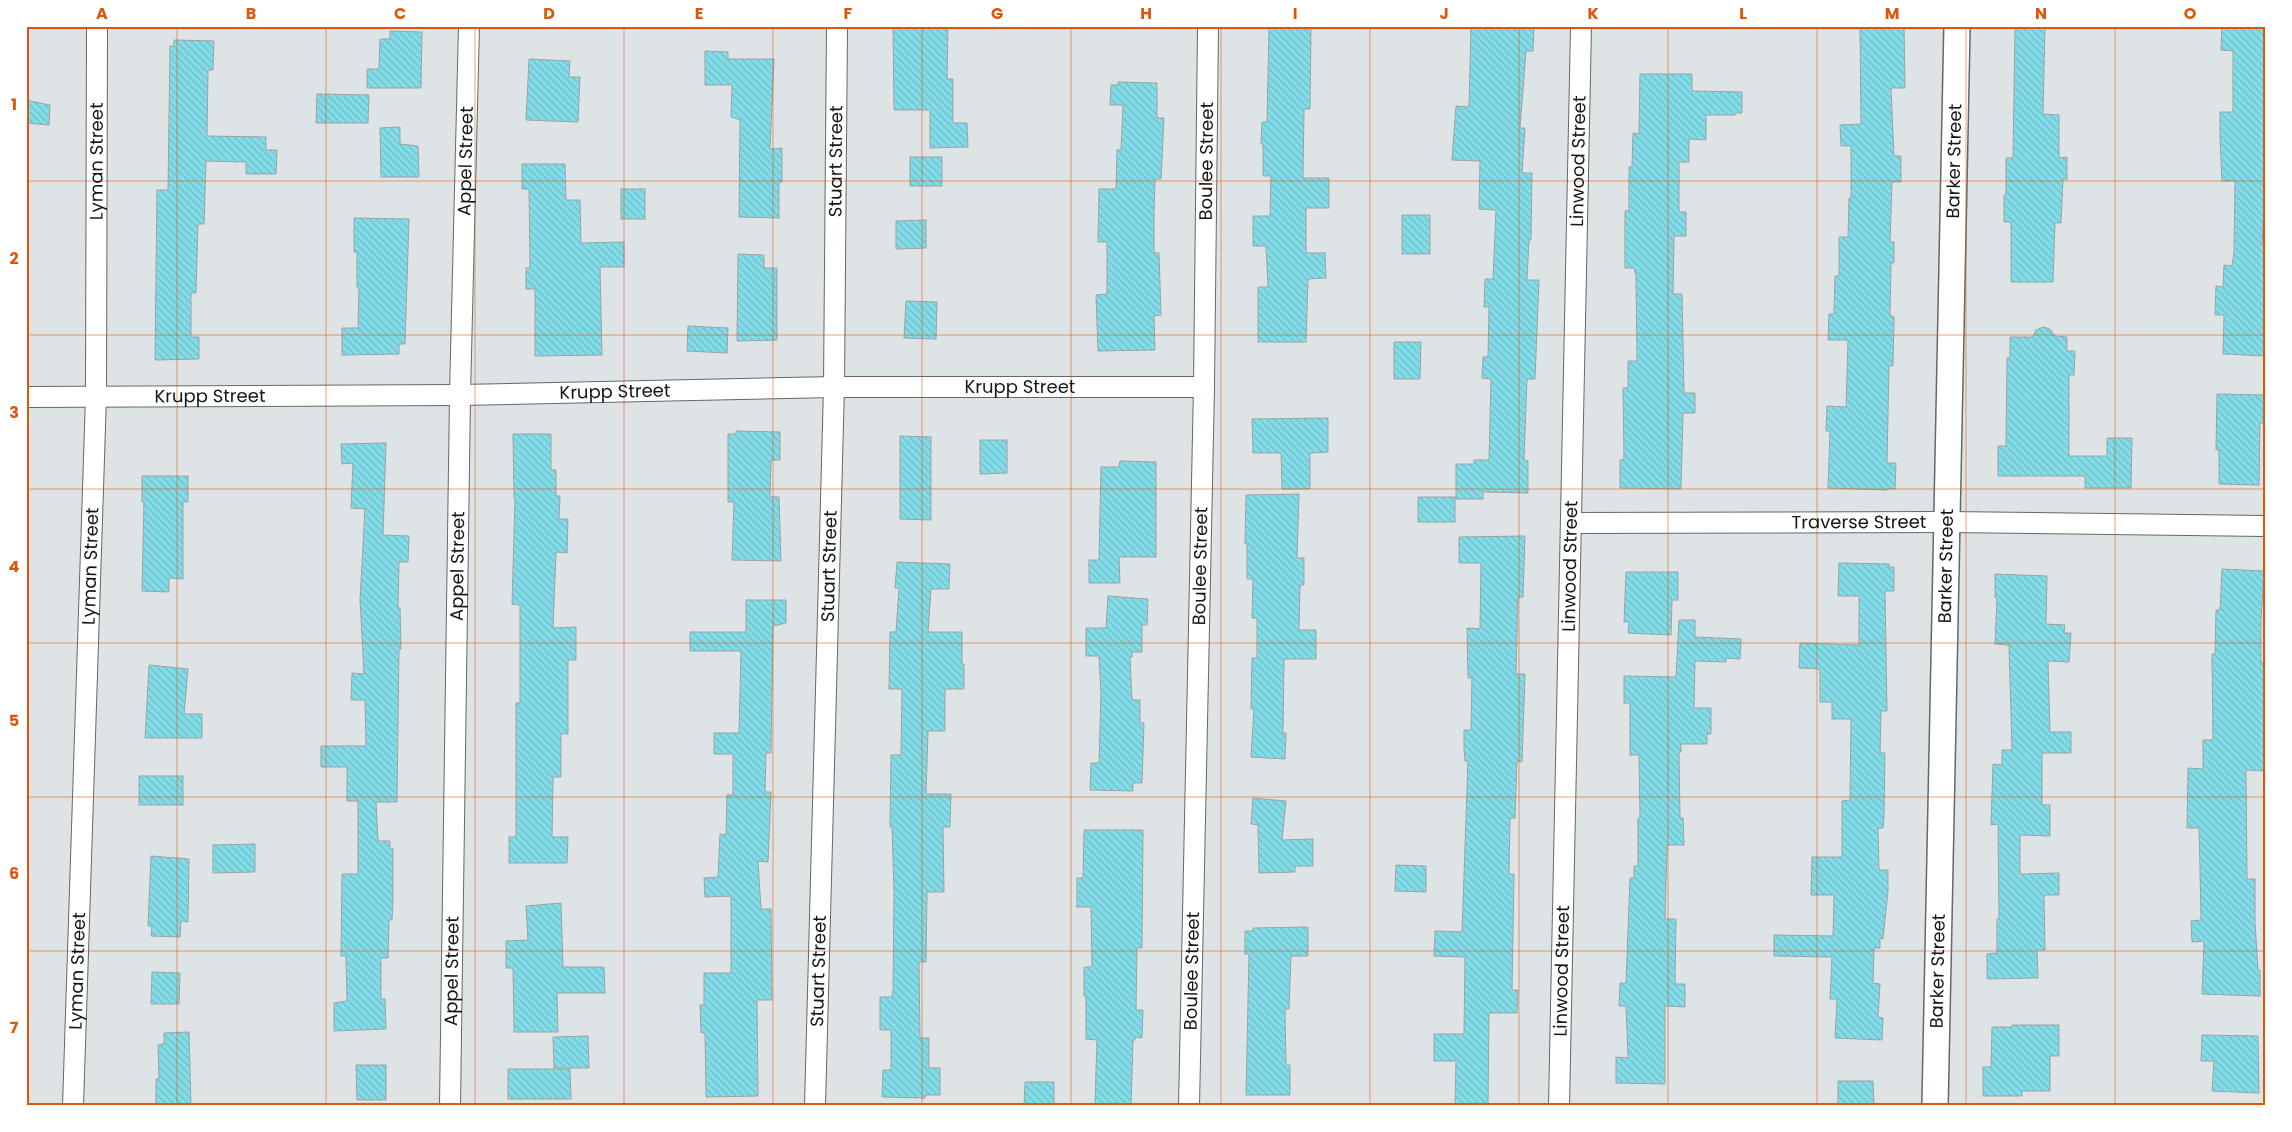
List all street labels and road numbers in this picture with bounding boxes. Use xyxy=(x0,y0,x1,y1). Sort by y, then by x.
street label: Linwood Street xyxy=(1564,95,1592,227)
street label: Lyman Street xyxy=(83,102,109,220)
street label: Boulee Street xyxy=(1193,102,1219,221)
street label: Barker Street xyxy=(1940,104,1967,219)
street label: Stuart Street xyxy=(822,105,848,217)
street label: Appel Street xyxy=(451,106,479,216)
street label: Krupp Street xyxy=(964,374,1075,399)
street label: Krupp Street xyxy=(559,378,671,405)
street label: Krupp Street xyxy=(154,383,266,408)
street label: Linwood Street xyxy=(1556,500,1583,632)
street label: Lyman Street xyxy=(76,507,104,626)
street label: Boulee Street xyxy=(1186,507,1213,626)
street label: Traverse Street xyxy=(1792,509,1926,534)
street label: Barker Street xyxy=(1932,509,1959,624)
street label: Stuart Street xyxy=(815,510,843,622)
street label: Appel Street xyxy=(444,511,470,621)
street label: Linwood Street xyxy=(1547,905,1575,1037)
street label: Lyman Street xyxy=(62,912,91,1030)
street label: Boulee Street xyxy=(1178,912,1205,1031)
street label: Barker Street xyxy=(1924,913,1951,1029)
street label: Stuart Street xyxy=(804,915,832,1027)
street label: Appel Street xyxy=(438,916,465,1026)

